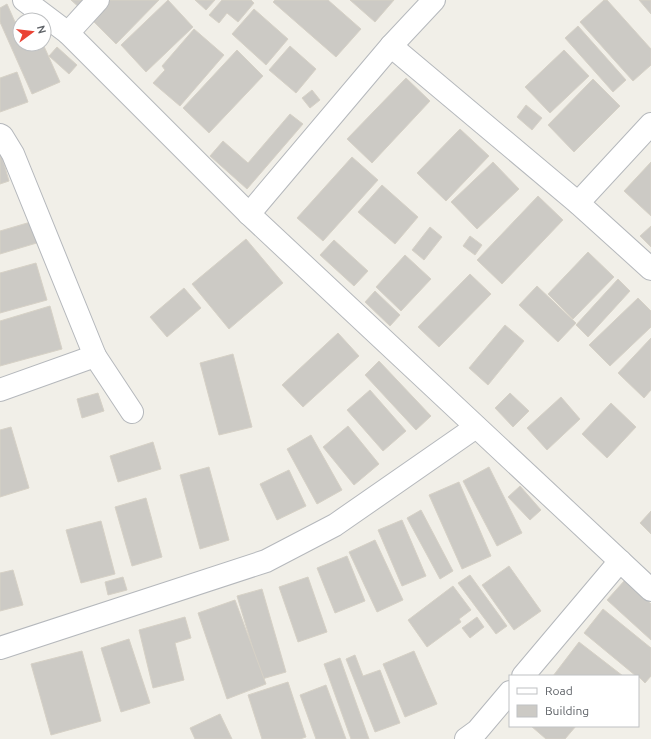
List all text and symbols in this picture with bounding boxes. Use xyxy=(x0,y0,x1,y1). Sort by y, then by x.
north arrow xyxy=(12,12,52,52)
text: N xyxy=(35,24,49,35)
legend xyxy=(509,675,639,727)
text: Road xyxy=(545,684,573,697)
text: Building xyxy=(545,704,589,717)

